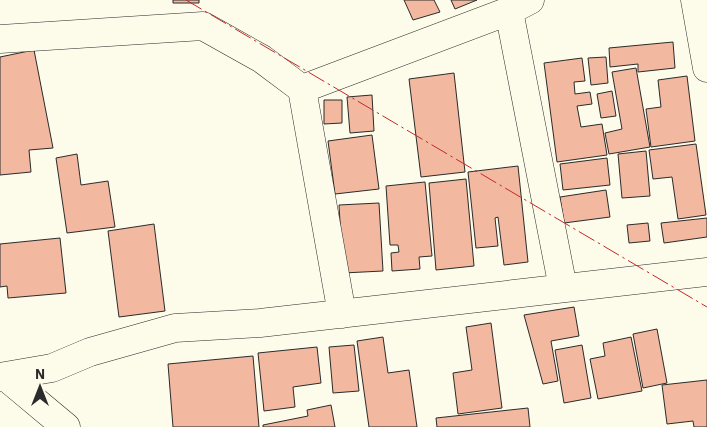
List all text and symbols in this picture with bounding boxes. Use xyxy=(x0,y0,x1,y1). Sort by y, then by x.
north arrow xyxy=(15,362,65,412)
text: N xyxy=(35,365,45,383)

